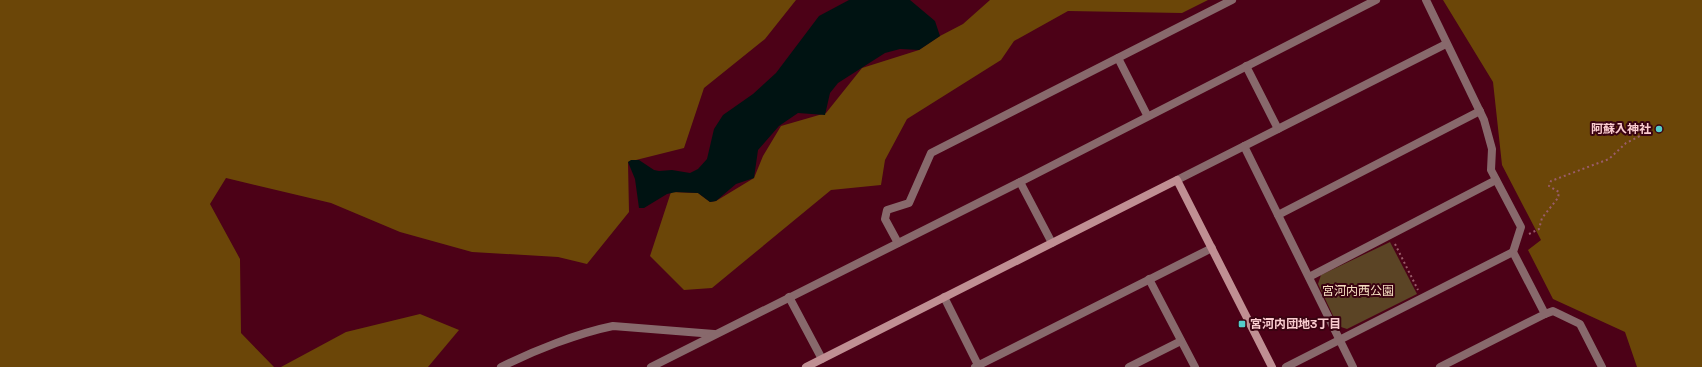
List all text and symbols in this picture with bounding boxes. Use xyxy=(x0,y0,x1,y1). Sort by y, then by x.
place label: 阿蘇入神社 xyxy=(1591,121,1651,137)
marker: 阿蘇入神社 xyxy=(1654,124,1664,134)
park label: 宮河内西公園 xyxy=(1322,283,1394,299)
place label: 宮河内団地3丁目 xyxy=(1250,316,1341,332)
marker: 宮河内団地3丁目 xyxy=(1237,319,1247,329)

